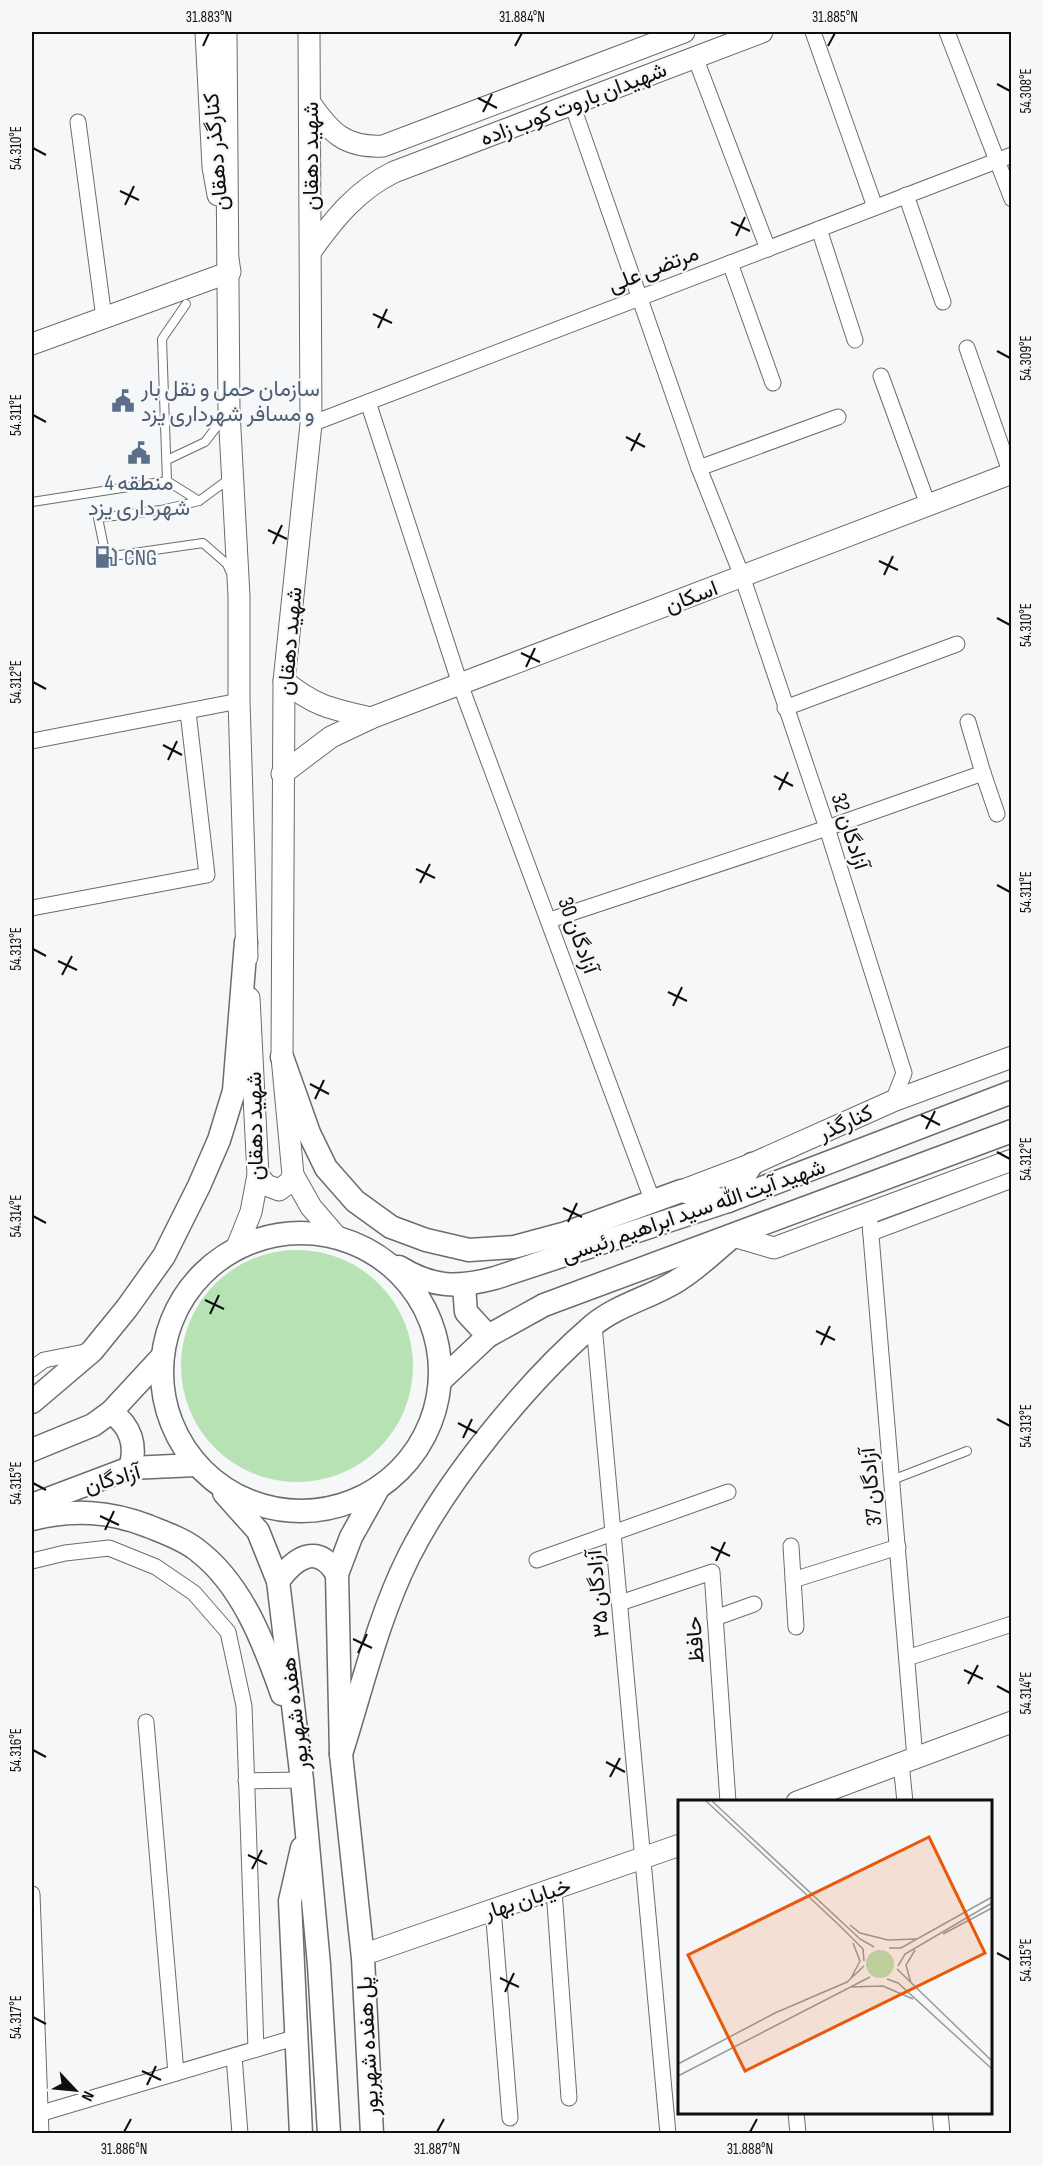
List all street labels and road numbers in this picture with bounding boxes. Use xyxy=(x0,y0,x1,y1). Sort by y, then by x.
street label: شهیدان باروت کوب زاده xyxy=(476,56,671,152)
street label: کنارگذر دهقان xyxy=(198,92,235,212)
street label: شهید دهقان xyxy=(298,102,325,210)
street label: مرتضی علی xyxy=(604,240,703,299)
street label: اسکان xyxy=(661,575,722,620)
street label: شهید دهقان xyxy=(272,586,309,697)
street label: آزادگان 32 xyxy=(825,790,875,875)
street label: آزادگان 30 xyxy=(551,894,605,979)
street label: شهید دهقان xyxy=(241,1071,270,1181)
street label: کنارگذر xyxy=(813,1099,878,1148)
street label: شهید آیت الله سید ابراهیم رئیسی xyxy=(558,1153,829,1269)
street label: آزادگان 37 xyxy=(854,1445,888,1527)
street label: آزادگان xyxy=(81,1458,145,1500)
street label: آزادگان ۳۵ xyxy=(581,1547,616,1639)
street label: حافظ xyxy=(680,1615,711,1664)
street label: هفده شهریور xyxy=(275,1656,316,1773)
street label: خیابان بهار xyxy=(480,1873,574,1926)
street label: پل هفده شهریور xyxy=(351,1975,386,2117)

